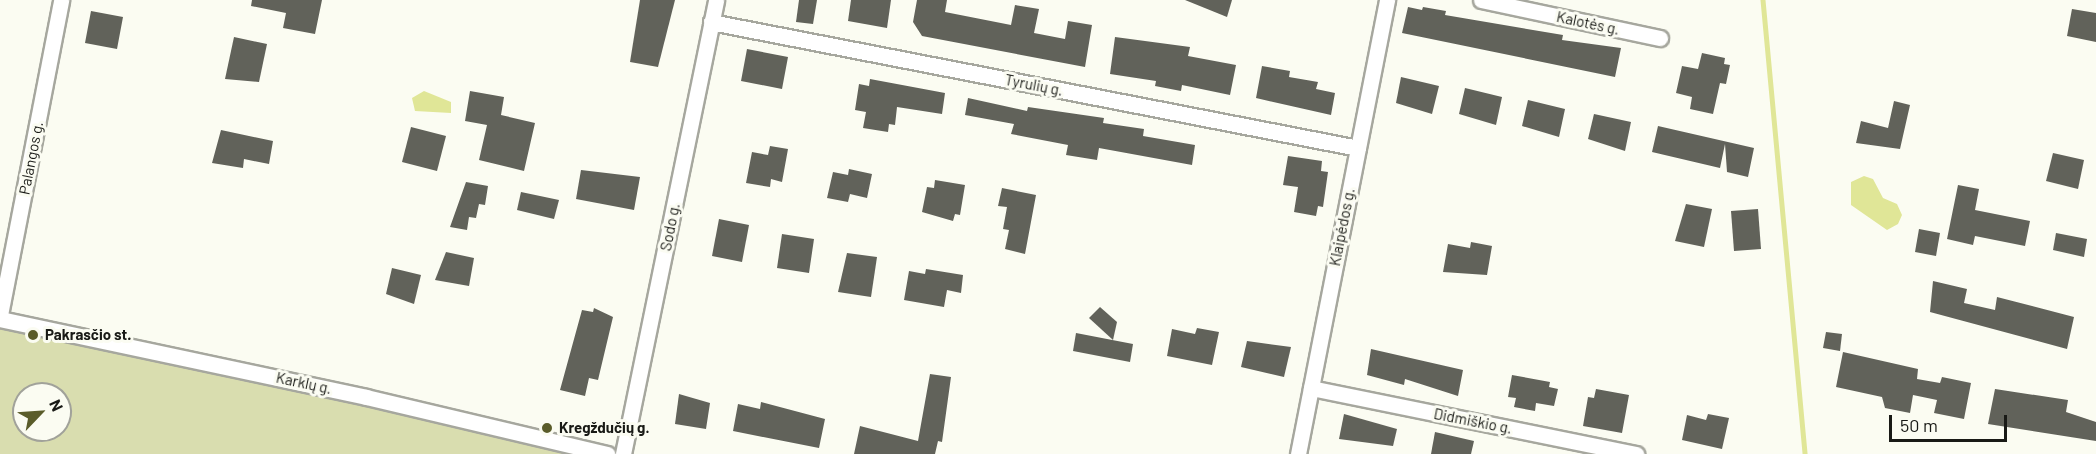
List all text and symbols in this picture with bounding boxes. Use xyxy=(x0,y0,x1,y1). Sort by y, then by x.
street label: Kalotės g. xyxy=(1555,8,1621,38)
street label: Tyrulių g. xyxy=(1003,71,1065,99)
street label: Palangos g. xyxy=(15,120,47,196)
street label: Klaipėdos g. xyxy=(1326,186,1358,268)
street label: Sodo g. xyxy=(657,201,683,253)
place label: Pakrasčio st. xyxy=(45,326,131,344)
marker: Pakrasčio st. xyxy=(26,328,40,342)
street label: Karklų g. xyxy=(274,368,334,398)
north arrow xyxy=(12,382,72,442)
text: N xyxy=(46,396,68,414)
scale bar xyxy=(1892,403,2010,441)
street label: Didmiškio g. xyxy=(1432,405,1514,437)
text: 50 m xyxy=(1900,414,1938,436)
place label: Kregždučių g. xyxy=(559,419,650,437)
marker: Kregždučių g. xyxy=(540,421,554,435)

